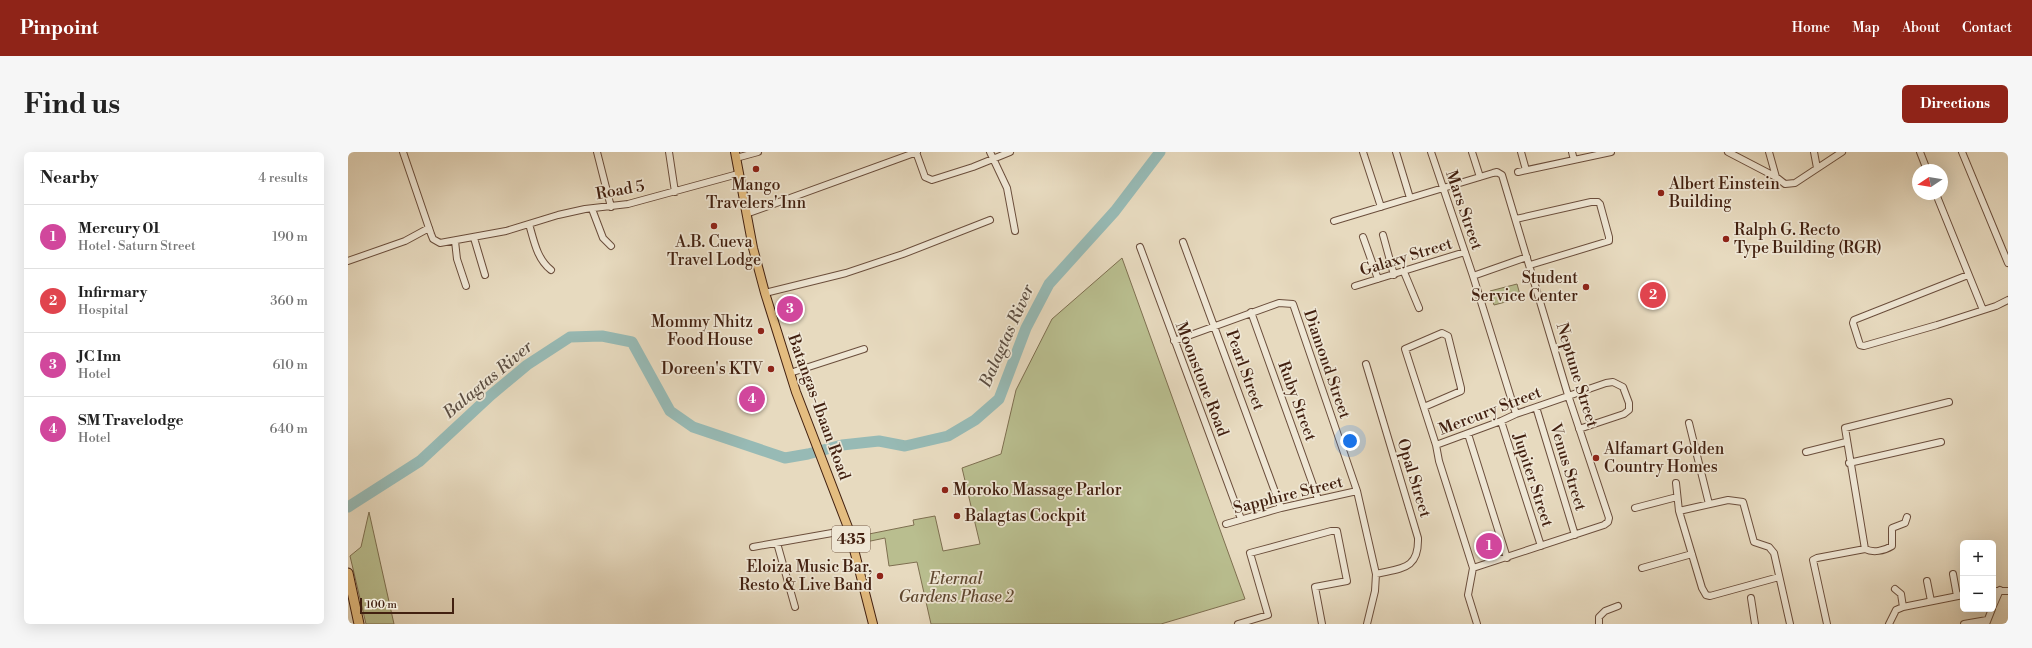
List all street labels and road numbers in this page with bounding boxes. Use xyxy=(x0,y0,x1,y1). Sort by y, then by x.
street label: Mars Street xyxy=(1441,168,1487,253)
street label: Road 5 xyxy=(594,176,646,204)
street label: Galaxy Street xyxy=(1357,233,1455,281)
street label: Diamond Street xyxy=(1299,307,1355,422)
street label: Moonstone Road xyxy=(1171,319,1233,439)
street label: Neptune Street xyxy=(1552,320,1602,430)
street label: Pearl Street xyxy=(1221,327,1269,413)
street label: Batangas-Ibaan Road xyxy=(783,330,855,483)
street label: Ruby Street xyxy=(1273,358,1321,444)
street label: Mercury Street xyxy=(1436,382,1544,440)
street label: Venus Street xyxy=(1545,420,1591,514)
street label: Jupiter Street xyxy=(1508,430,1558,530)
street label: Opal Street xyxy=(1393,436,1436,520)
street label: Sapphire Street xyxy=(1231,472,1345,518)
road number: 435 xyxy=(832,526,870,552)

